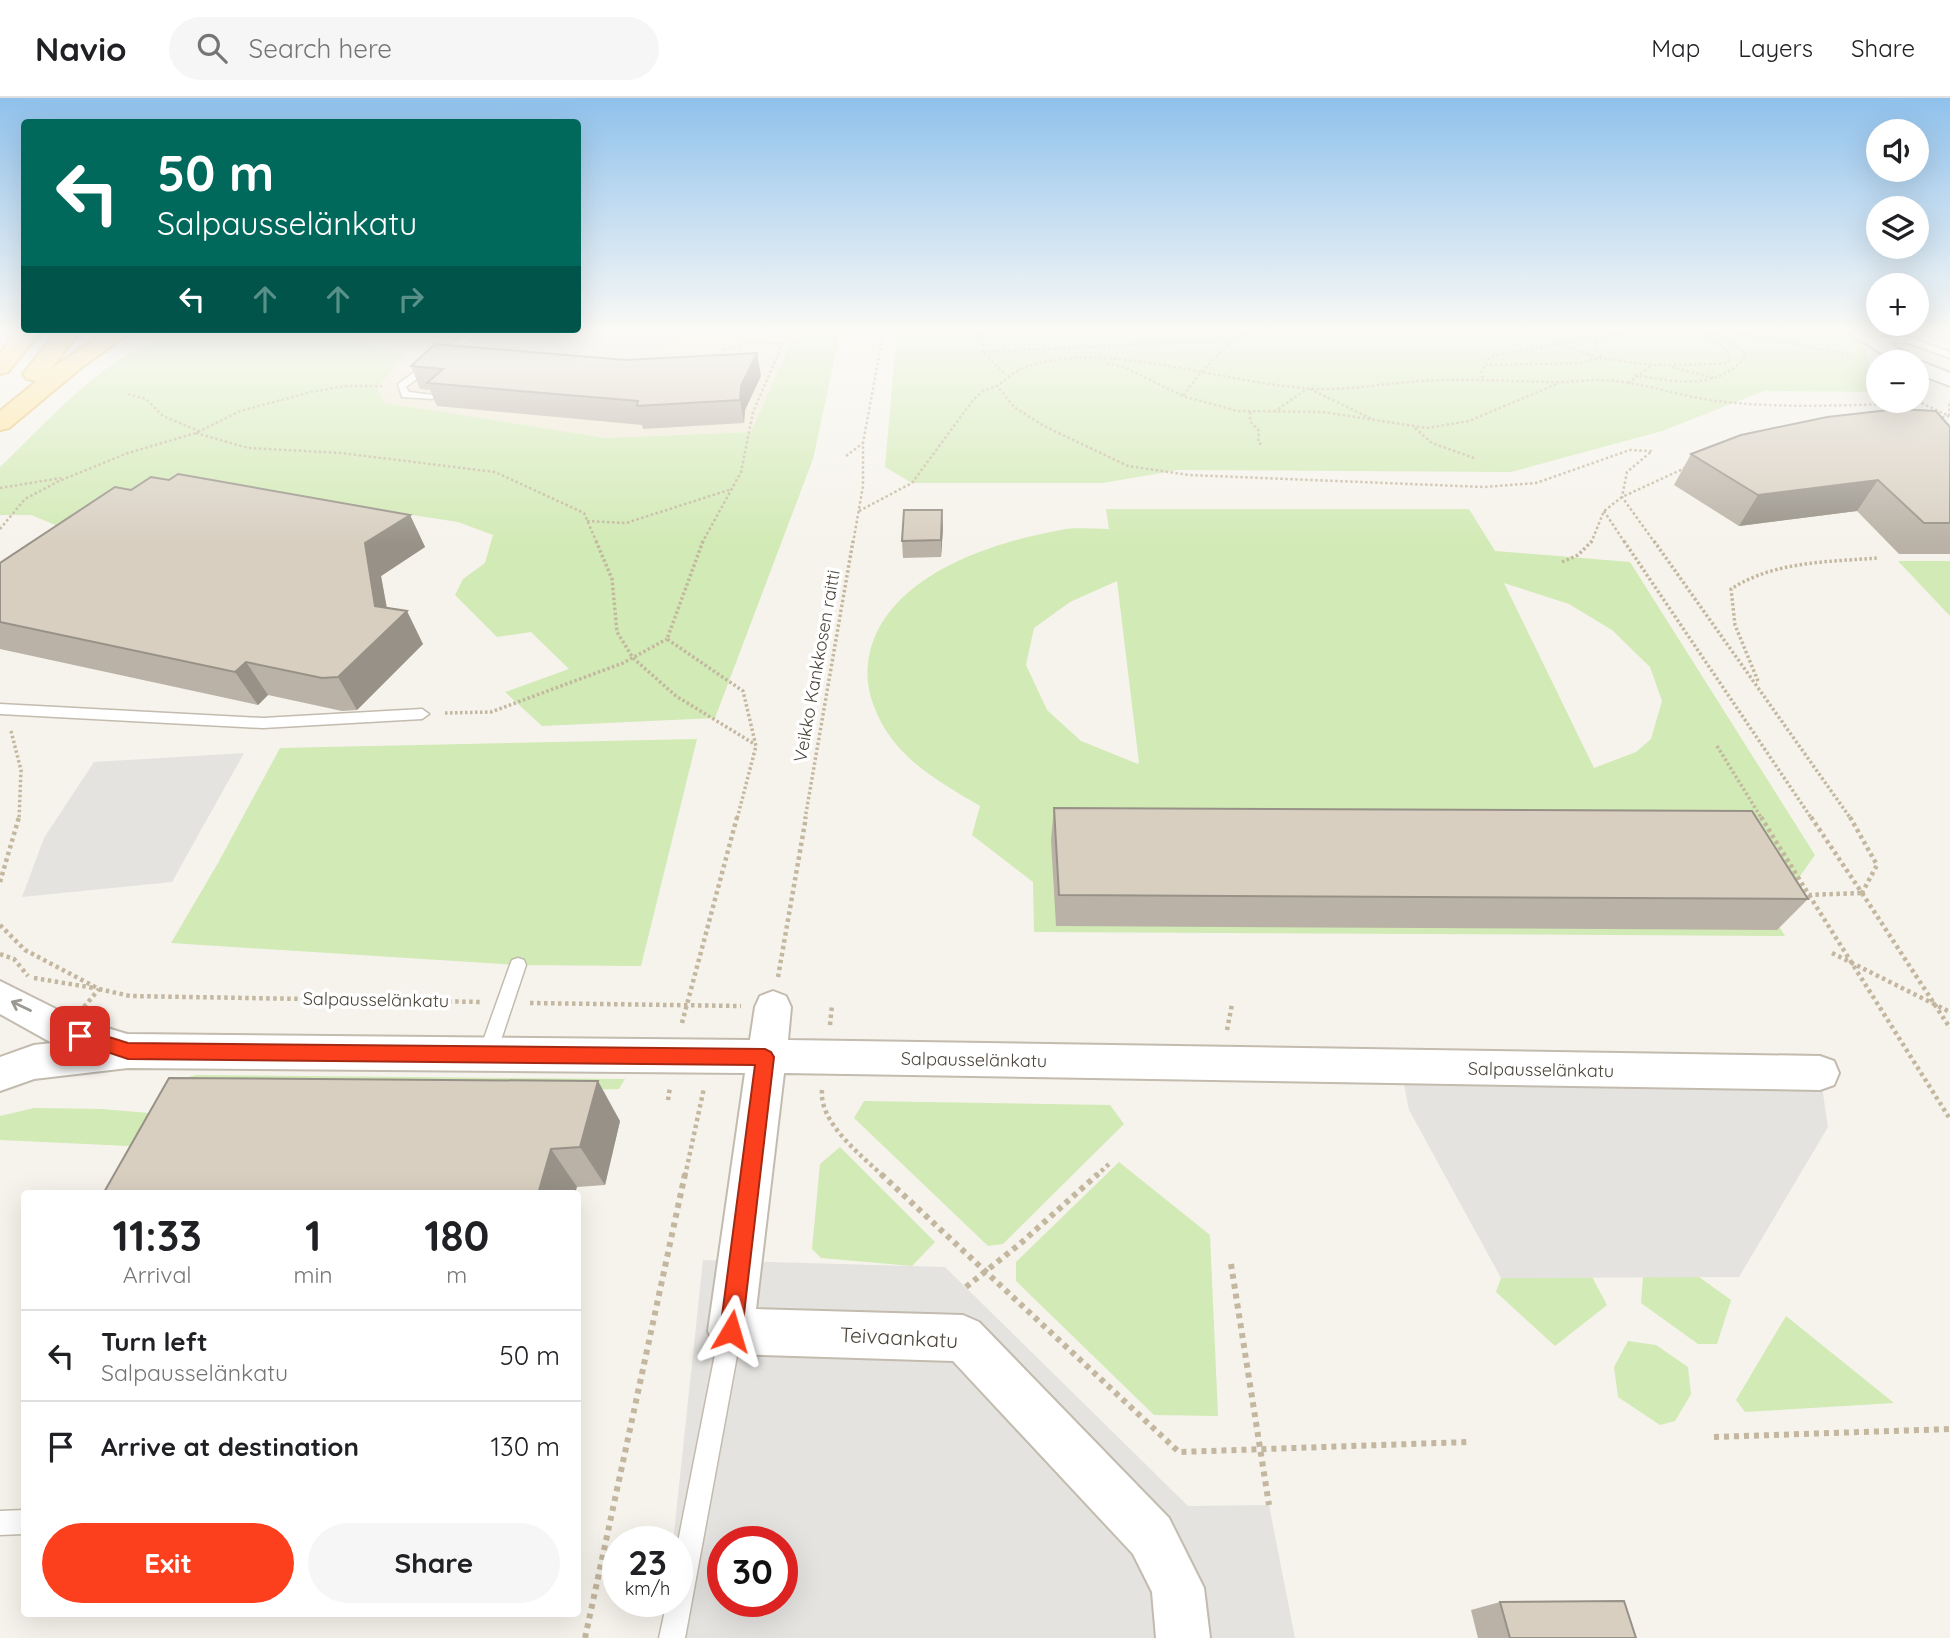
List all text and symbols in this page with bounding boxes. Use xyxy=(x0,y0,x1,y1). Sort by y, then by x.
search box xyxy=(169,17,659,80)
text: Navio xyxy=(35,28,127,69)
icon: search xyxy=(193,29,231,67)
text: Search here xyxy=(249,32,392,65)
text: Map xyxy=(1651,33,1700,63)
text: Layers xyxy=(1738,33,1813,63)
text: Share xyxy=(1851,33,1915,63)
map controls xyxy=(1866,119,1929,413)
button: sound xyxy=(1866,119,1929,182)
text: 50 m xyxy=(157,142,274,203)
icon: left xyxy=(42,147,133,238)
button: layers xyxy=(1866,196,1929,259)
text: Salpausselänkatu xyxy=(157,203,417,243)
button: + xyxy=(1866,273,1929,336)
icon: left xyxy=(173,280,211,318)
icon: ahead xyxy=(246,280,284,318)
icon: ahead xyxy=(319,280,357,318)
icon: right xyxy=(392,280,430,318)
button: − xyxy=(1866,350,1929,413)
street label: Veikko Kankkosen raitti xyxy=(788,568,845,764)
street label: Salpausselänkatu xyxy=(303,987,449,1012)
one-way arrow xyxy=(11,999,32,1012)
pin xyxy=(50,1006,110,1066)
icon: arrive xyxy=(61,1017,99,1055)
street label: Salpausselänkatu xyxy=(901,1047,1047,1072)
street label: Salpausselänkatu xyxy=(1468,1057,1614,1082)
text: 11:33 xyxy=(113,1209,202,1262)
text: 1 xyxy=(305,1209,321,1262)
text: 180 xyxy=(424,1209,489,1262)
text: Arrival xyxy=(123,1260,192,1289)
text: min xyxy=(293,1260,333,1289)
text: m xyxy=(446,1260,467,1289)
position arrow xyxy=(694,1294,768,1368)
street label: Teivaankatu xyxy=(839,1321,959,1353)
text: Turn left xyxy=(101,1325,208,1358)
icon: left xyxy=(42,1337,80,1375)
text: 50 m xyxy=(500,1339,560,1372)
text: Salpausselänkatu xyxy=(101,1358,288,1387)
icon: arrive xyxy=(42,1428,80,1466)
text: Arrive at destination xyxy=(101,1430,359,1463)
text: 130 m xyxy=(490,1430,560,1463)
button: Exit xyxy=(42,1523,294,1603)
button: Share xyxy=(308,1523,560,1603)
speed limit sign: 30 xyxy=(707,1526,798,1617)
text: 23 xyxy=(628,1540,667,1584)
text: km/h xyxy=(625,1577,670,1600)

